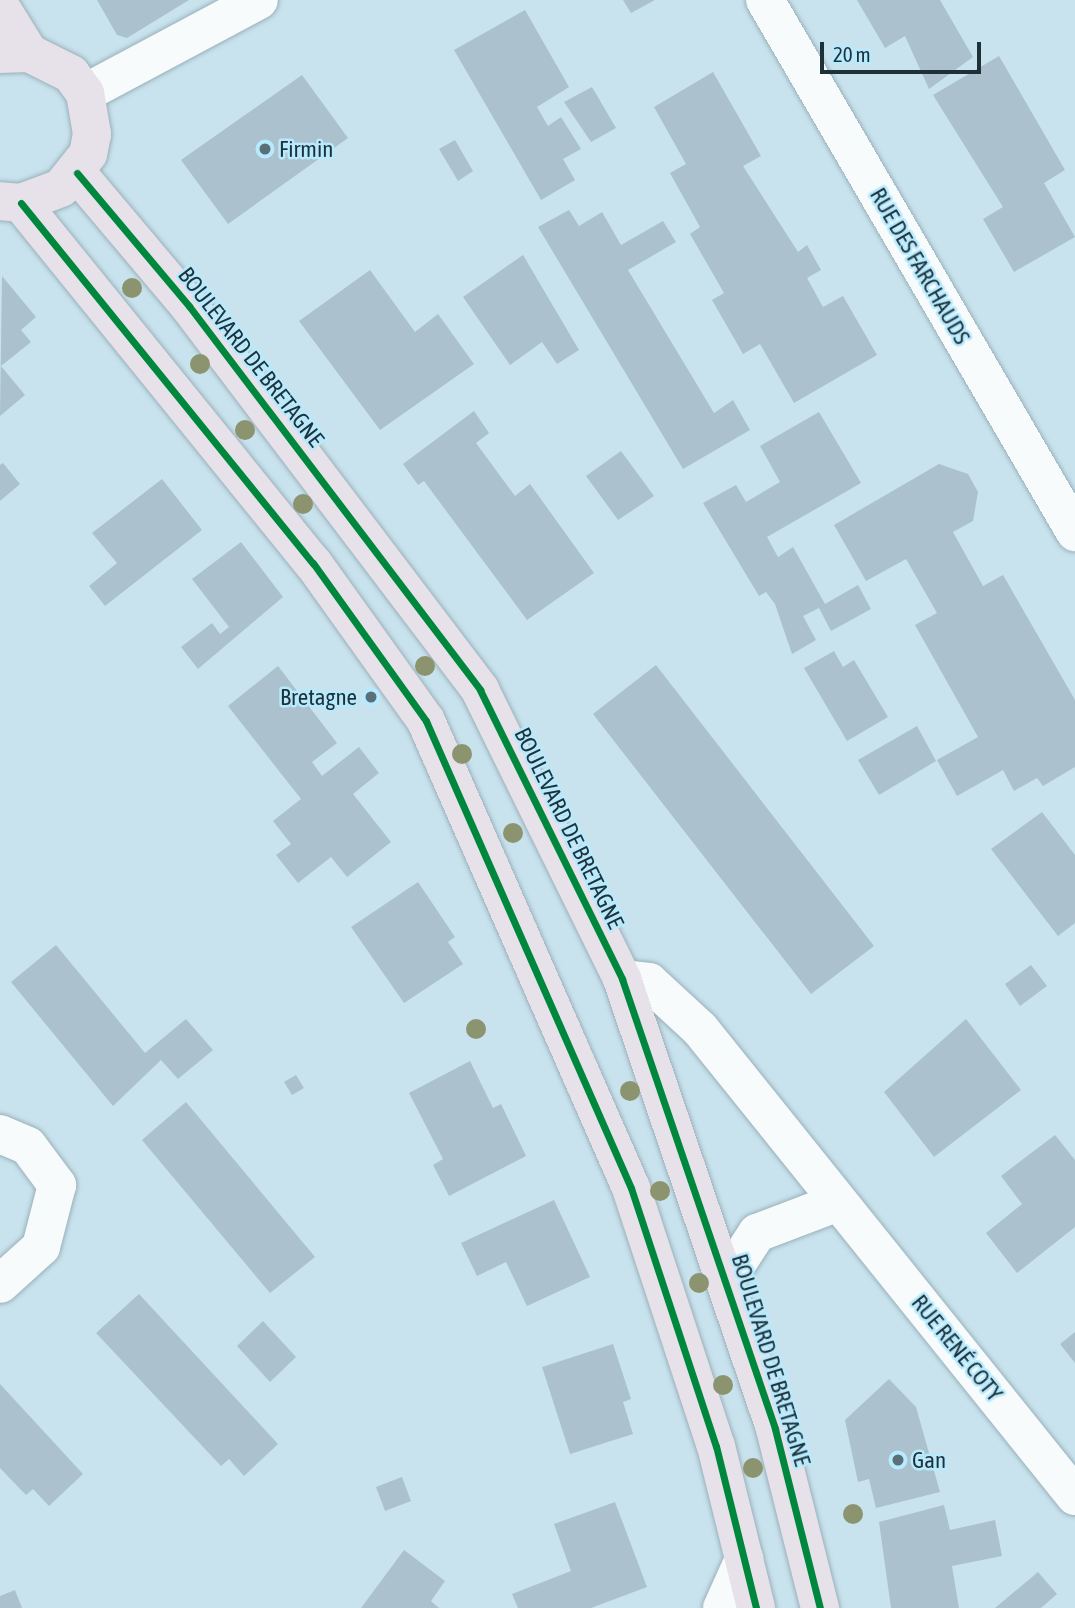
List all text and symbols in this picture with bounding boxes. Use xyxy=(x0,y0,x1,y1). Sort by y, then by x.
scale bar xyxy=(823,28,984,72)
text: 20 m xyxy=(833,42,871,66)
place label: Firmin xyxy=(279,135,333,163)
marker: Firmin xyxy=(257,141,273,157)
street label: RUE DES FARCHAUDS xyxy=(864,183,976,349)
street label: BOULEVARD DE BRETAGNE xyxy=(172,262,330,452)
place label: Bretagne xyxy=(280,683,357,711)
marker: Bretagne xyxy=(363,689,379,705)
street label: BOULEVARD DE BRETAGNE xyxy=(508,723,630,933)
street label: BOULEVARD DE BRETAGNE xyxy=(726,1251,816,1469)
street label: RUE RENÉ COTY xyxy=(906,1289,1008,1407)
place label: Gan xyxy=(912,1446,946,1474)
marker: Gan xyxy=(890,1452,906,1468)

